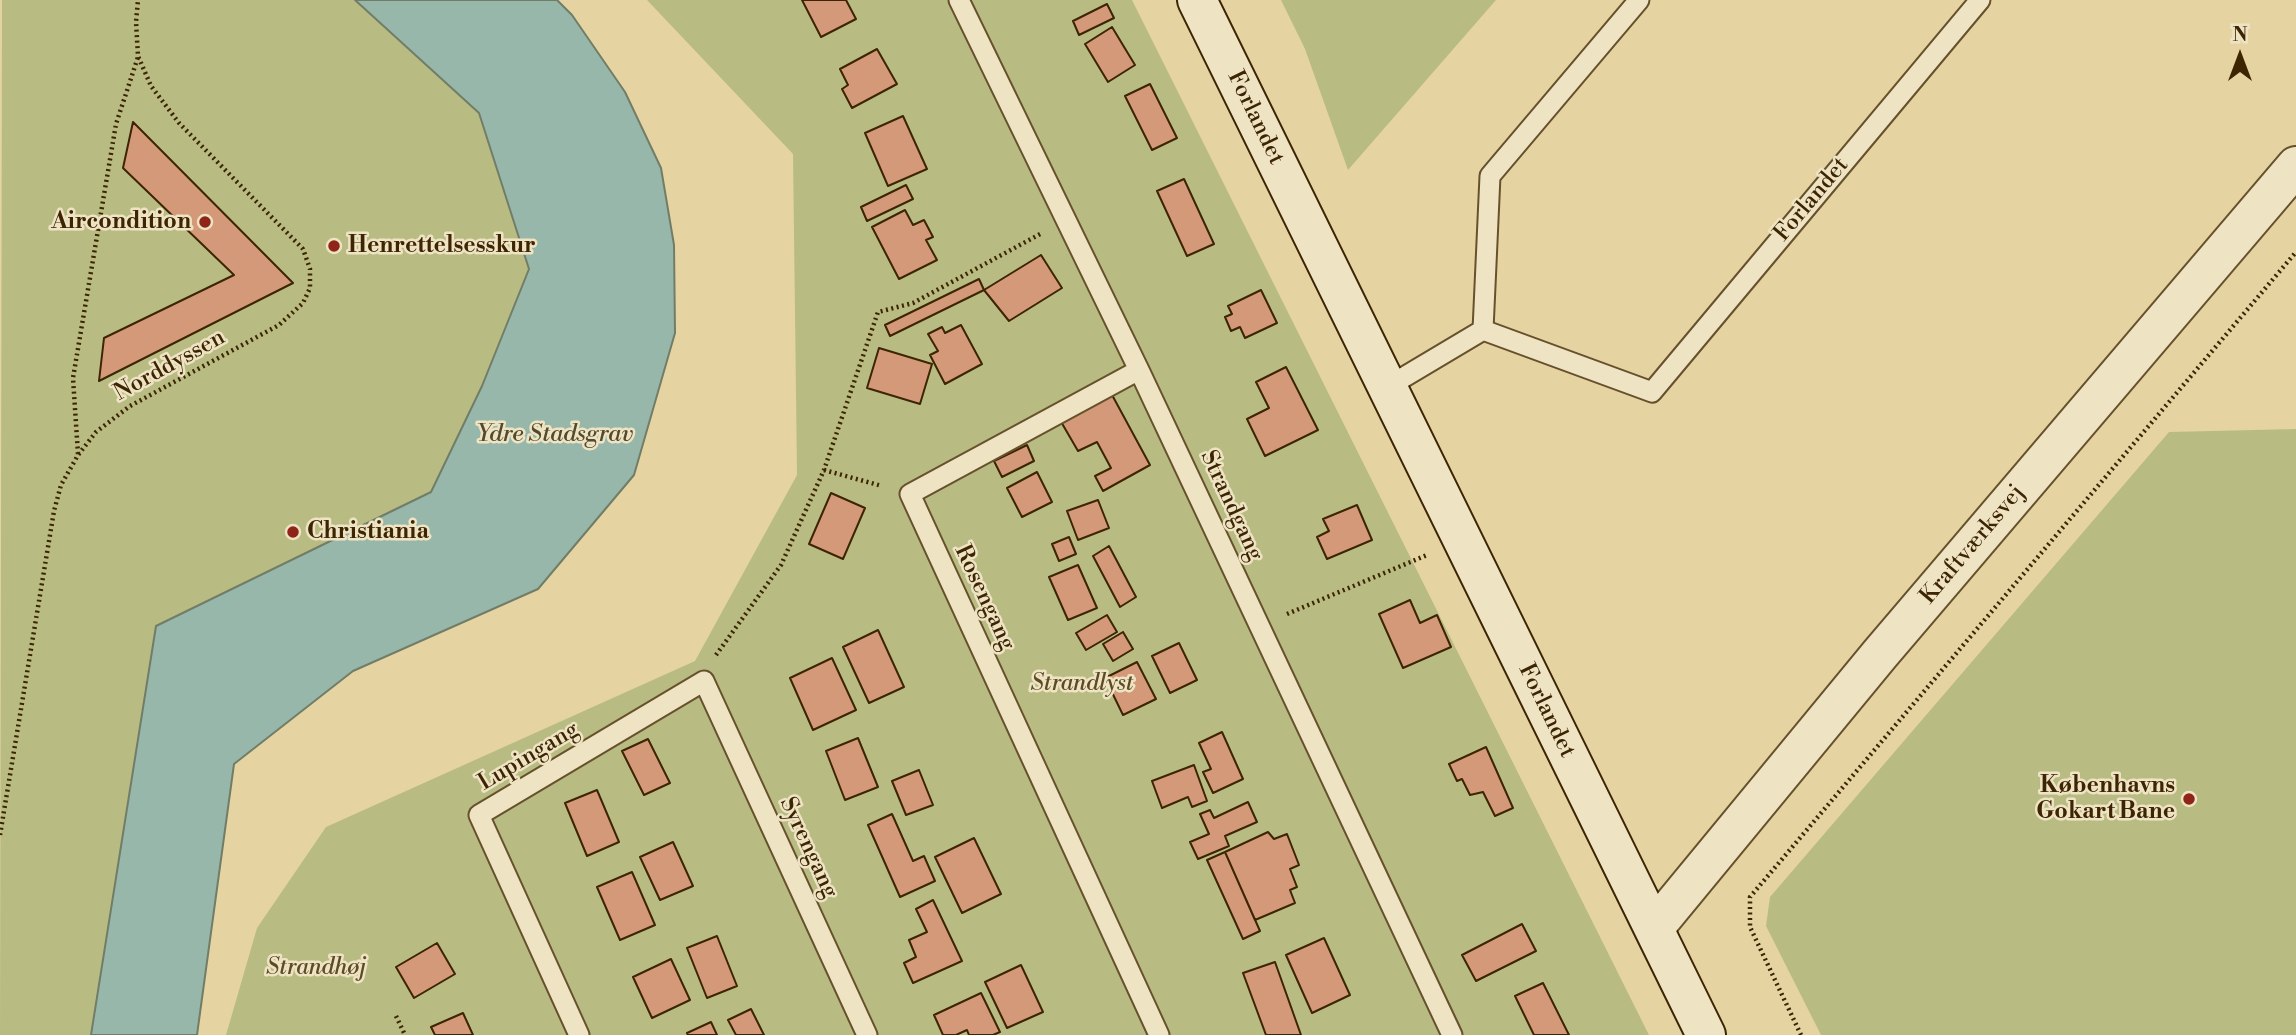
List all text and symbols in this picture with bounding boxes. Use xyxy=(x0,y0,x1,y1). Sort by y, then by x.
north arrow xyxy=(2205,21,2275,91)
text: N xyxy=(2232,23,2248,47)
street label: Forlandet xyxy=(1220,67,1290,169)
street label: Forlandet xyxy=(1769,152,1855,248)
place label: Aircondition xyxy=(51,208,191,236)
marker: Aircondition xyxy=(197,214,213,230)
place label: Henrettelsesskur xyxy=(348,232,536,260)
marker: Henrettelsesskur xyxy=(326,238,342,254)
street label: Norddyssen xyxy=(110,324,230,408)
water label: Ydre Stadsgrav xyxy=(477,421,633,449)
street label: Strandgang xyxy=(1193,446,1269,566)
street label: Kraftværksvej xyxy=(1915,480,2031,610)
place label: Christiania xyxy=(307,518,429,546)
marker: Christiania xyxy=(285,524,301,540)
street label: Rosengang xyxy=(948,541,1020,655)
street label: Forlandet xyxy=(1511,660,1581,762)
park label: Strandlyst xyxy=(1031,670,1133,698)
street label: Lupingang xyxy=(474,716,584,798)
place label: Københavns Gokart Bane xyxy=(2036,772,2175,826)
marker: Københavns Gokart Bane xyxy=(2181,791,2197,807)
street label: Syrengang xyxy=(773,793,843,903)
park label: Strandhøj xyxy=(266,954,366,982)

